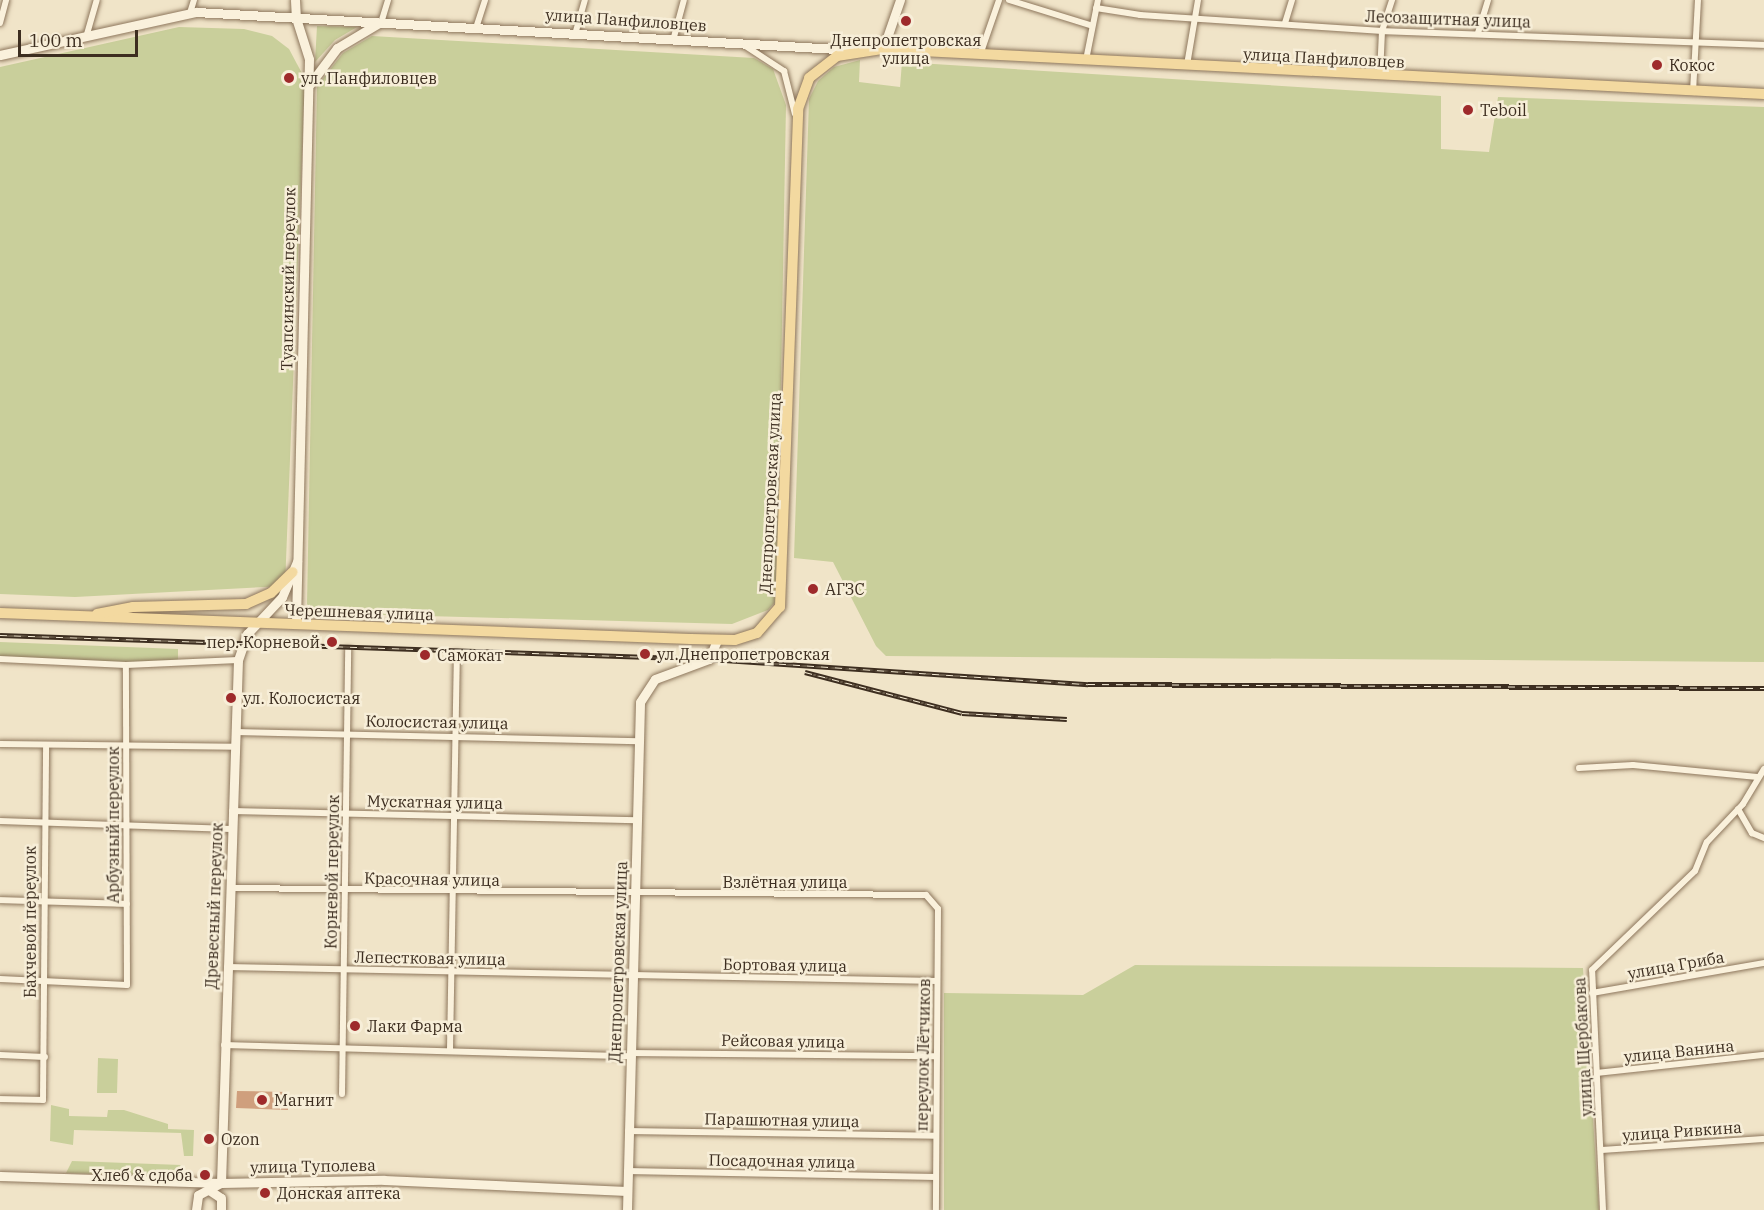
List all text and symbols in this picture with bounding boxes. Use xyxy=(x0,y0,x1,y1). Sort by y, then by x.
street label: улица Панфиловцев xyxy=(545,5,707,35)
street label: Лесозащитная улица xyxy=(1365,7,1531,31)
marker: Днепропетровская улица xyxy=(899,14,913,28)
scale bar xyxy=(21,18,141,56)
text: 100 m xyxy=(29,29,83,52)
place label: Днепропетровская улица xyxy=(831,30,981,68)
street label: улица Панфиловцев xyxy=(1243,44,1405,72)
place label: Кокос xyxy=(1669,55,1715,75)
marker: Кокос xyxy=(1650,58,1664,72)
place label: ул. Панфиловцев xyxy=(301,68,437,88)
marker: ул. Панфиловцев xyxy=(282,71,296,85)
place label: Teboil xyxy=(1480,100,1527,120)
marker: Teboil xyxy=(1461,103,1475,117)
street label: Туапсинский переулок xyxy=(277,187,299,371)
street label: Днепропетровская улица xyxy=(755,392,785,594)
place label: АГЗС xyxy=(825,579,865,599)
marker: АГЗС xyxy=(806,582,820,596)
street label: Черешневая улица xyxy=(284,600,434,624)
place label: пер. Корневой xyxy=(206,632,320,652)
marker: пер. Корневой xyxy=(325,635,339,649)
place label: ул.Днепропетровская xyxy=(657,644,830,664)
place label: Самокат xyxy=(437,645,503,665)
marker: ул.Днепропетровская xyxy=(638,647,652,661)
marker: Самокат xyxy=(418,648,432,662)
place label: ул. Колосистая xyxy=(243,688,360,708)
marker: ул. Колосистая xyxy=(224,691,238,705)
street label: Колосистая улица xyxy=(365,711,509,733)
street label: Арбузный переулок xyxy=(103,746,123,904)
street label: Мускатная улица xyxy=(367,791,503,813)
street label: Корневой переулок xyxy=(321,795,343,949)
street label: Древесный переулок xyxy=(202,822,226,990)
street label: Бахчевой переулок xyxy=(20,846,40,998)
street label: Днепропетровская улица xyxy=(605,861,631,1063)
street label: Красочная улица xyxy=(364,868,500,890)
street label: Взлётная улица xyxy=(722,872,848,892)
street label: Лепестковая улица xyxy=(354,947,506,969)
street label: улица Гриба xyxy=(1626,947,1726,983)
street label: Бортовая улица xyxy=(723,954,847,976)
street label: улица Щербакова xyxy=(1570,977,1596,1117)
street label: переулок Лётчиков xyxy=(912,978,934,1132)
place label: Лаки Фарма xyxy=(367,1016,463,1036)
marker: Лаки Фарма xyxy=(348,1019,362,1033)
street label: Рейсовая улица xyxy=(721,1030,845,1052)
street label: улица Ванина xyxy=(1623,1036,1735,1066)
place label: Магнит xyxy=(274,1090,334,1110)
marker: Магнит xyxy=(255,1093,269,1107)
street label: Парашютная улица xyxy=(704,1109,860,1131)
street label: улица Ривкина xyxy=(1622,1117,1742,1145)
place label: Ozon xyxy=(221,1129,260,1149)
marker: Ozon xyxy=(202,1132,216,1146)
street label: Посадочная улица xyxy=(708,1150,856,1172)
street label: улица Туполева xyxy=(250,1155,376,1177)
place label: Хлеб & сдоба xyxy=(92,1165,193,1185)
marker: Хлеб & сдоба xyxy=(198,1168,212,1182)
place label: Донская аптека xyxy=(277,1183,401,1203)
marker: Донская аптека xyxy=(258,1186,272,1200)

